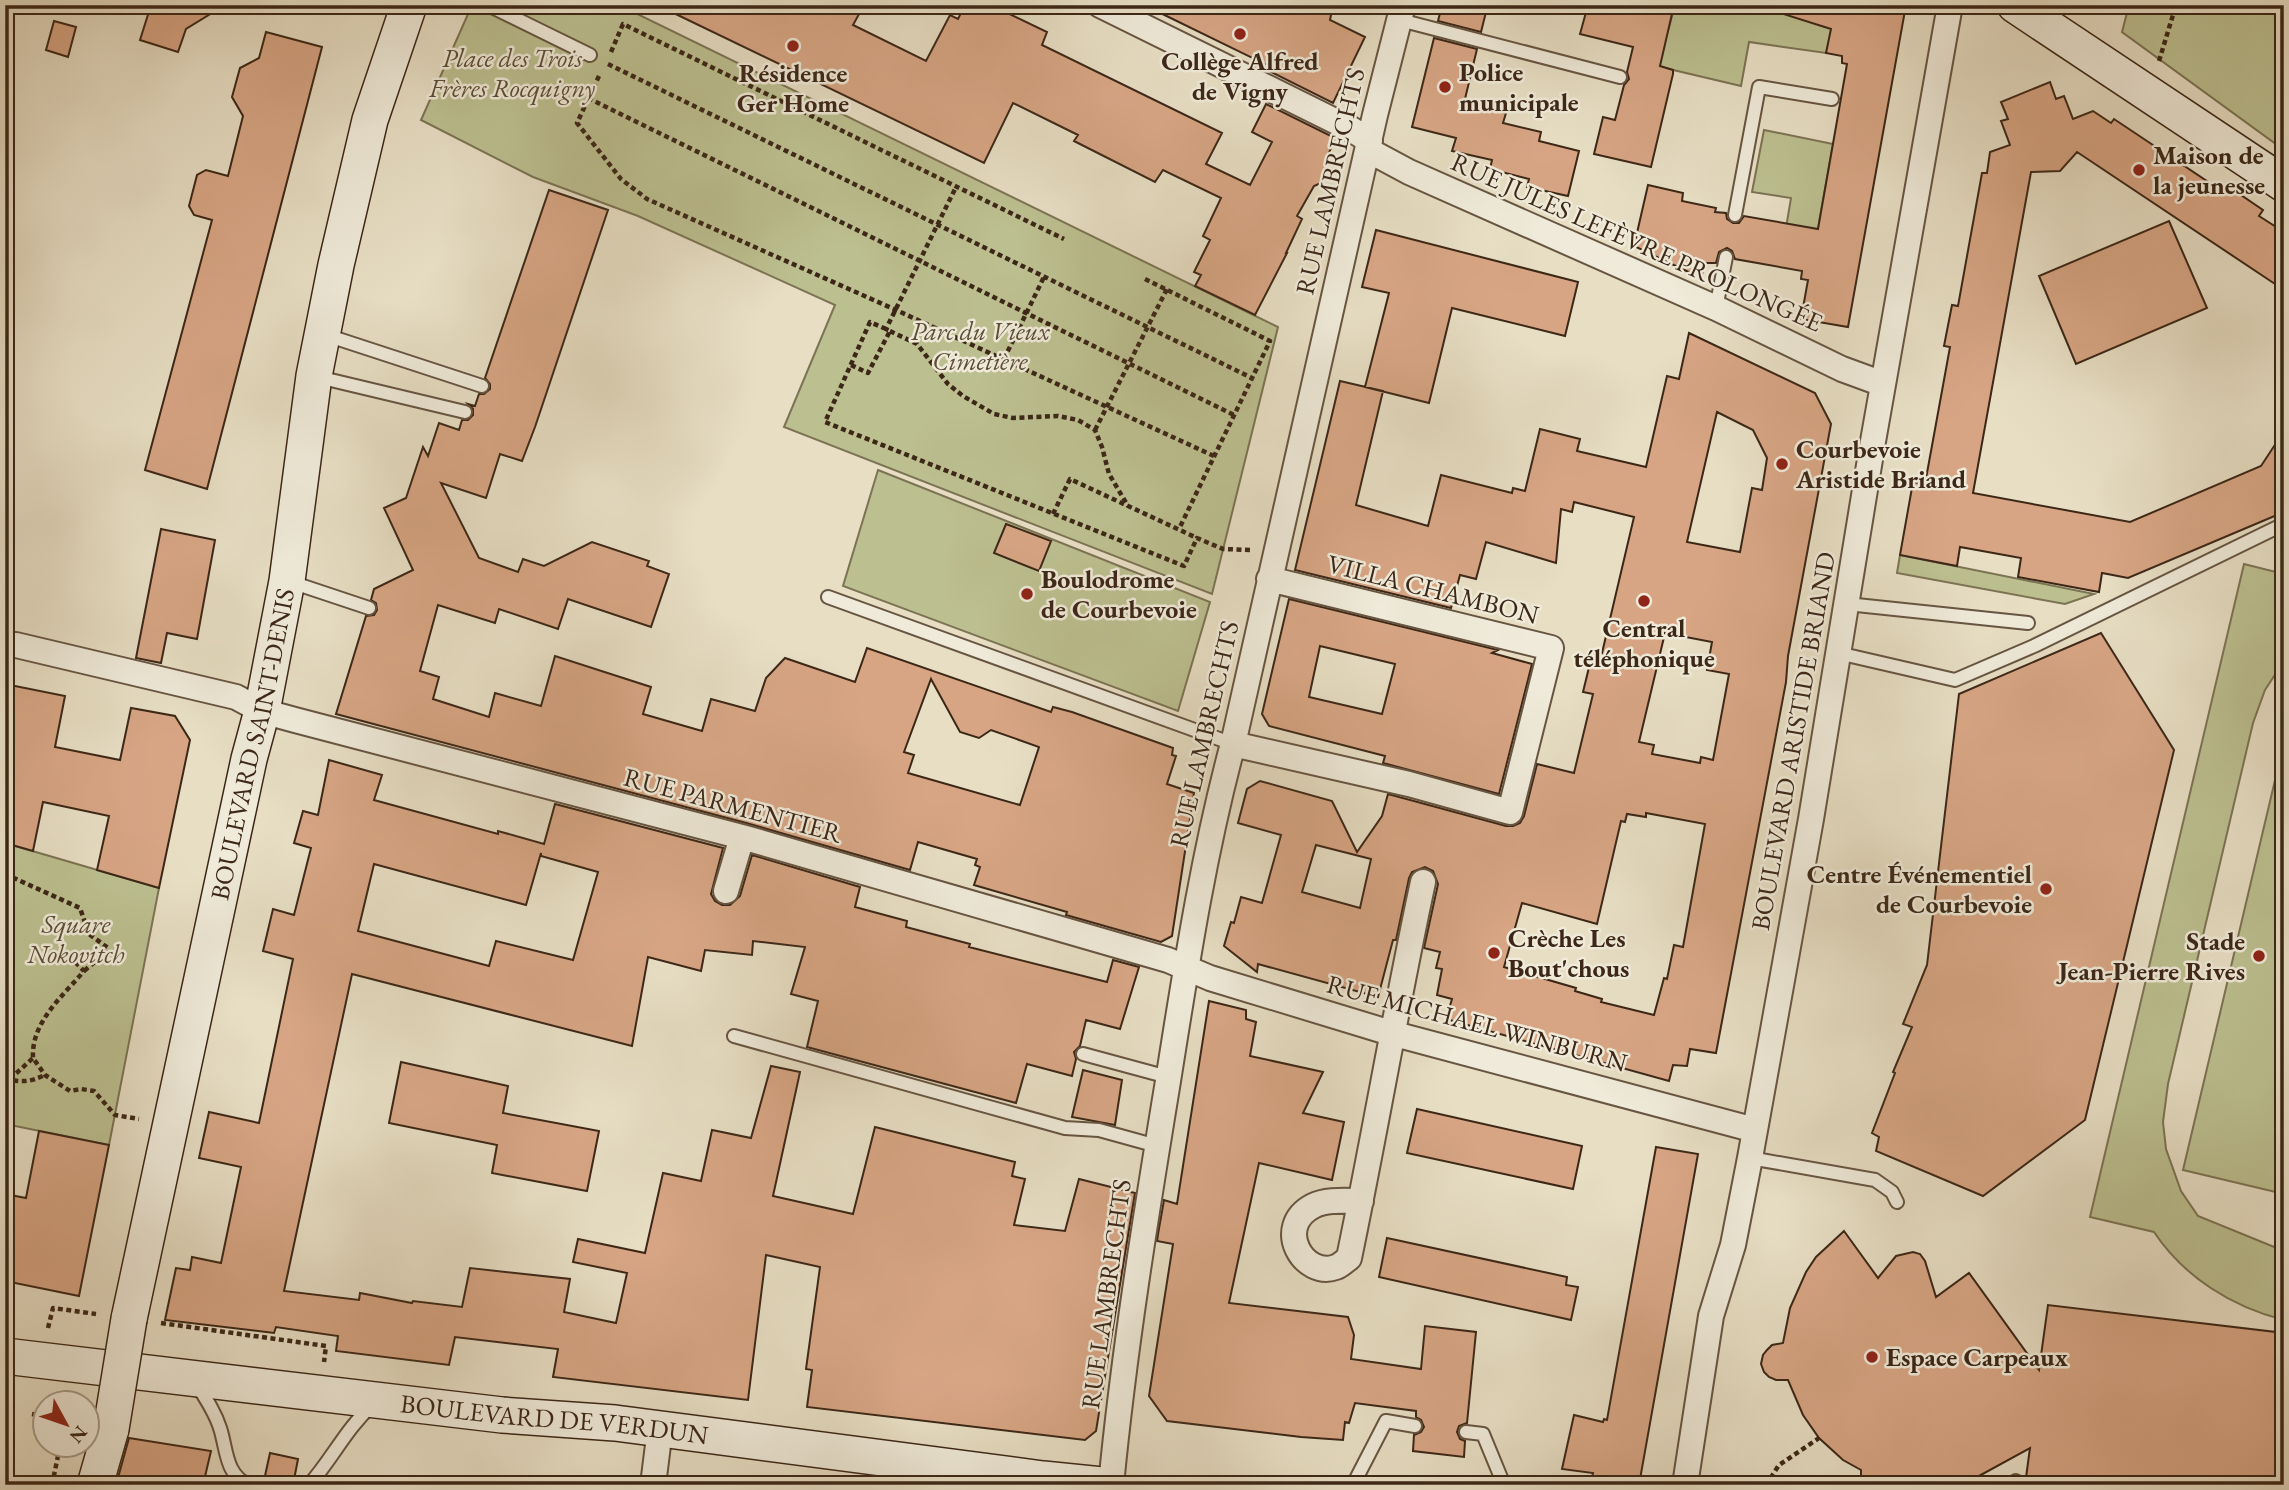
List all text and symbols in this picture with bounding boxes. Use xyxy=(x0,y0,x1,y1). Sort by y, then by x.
marker: Collège Alfred de Vigny xyxy=(1232,26,1248,42)
marker: Résidence Ger Home xyxy=(785,38,801,54)
park label: Place des Trois Frères Rocquigny xyxy=(428,41,596,106)
place label: Collège Alfred de Vigny xyxy=(1161,44,1319,108)
place label: Police municipale xyxy=(1459,55,1579,119)
place label: Résidence Ger Home xyxy=(737,56,849,120)
street label: RUE LAMBRECHTS xyxy=(1287,64,1373,298)
marker: Police municipale xyxy=(1437,79,1453,95)
place label: Maison de la jeunesse xyxy=(2153,138,2265,202)
street label: RUE JULES LEFÈVRE PROLONGÉE xyxy=(1446,144,1828,340)
marker: Maison de la jeunesse xyxy=(2131,162,2147,178)
park label: Parc du Vieux Cimetière xyxy=(911,314,1051,378)
place label: Courbevoie Aristide Briand xyxy=(1795,432,1967,496)
marker: Courbevoie Aristide Briand xyxy=(1774,456,1790,472)
street label: VILLA CHAMBON xyxy=(1324,546,1543,632)
street label: BOULEVARD ARISTIDE BRIAND xyxy=(1743,549,1843,933)
place label: Boulodrome de Courbevoie xyxy=(1041,562,1197,626)
street label: BOULEVARD SAINT-DENIS xyxy=(202,585,302,903)
marker: Boulodrome de Courbevoie xyxy=(1019,586,1035,602)
marker: Central téléphonique xyxy=(1636,593,1652,609)
place label: Central téléphonique xyxy=(1573,611,1715,675)
street label: RUE LAMBRECHTS xyxy=(1161,617,1247,851)
street label: RUE PARMENTIER xyxy=(620,760,846,851)
place label: Centre Événementiel de Courbevoie xyxy=(1807,857,2032,921)
marker: Centre Événementiel de Courbevoie xyxy=(2038,881,2054,897)
park label: Square Nokovitch xyxy=(26,907,125,971)
place label: Crèche Les Bout'chous xyxy=(1508,921,1629,985)
place label: Stade Jean-Pierre Rives xyxy=(2055,924,2245,988)
marker: Crèche Les Bout'chous xyxy=(1486,945,1502,961)
marker: Stade Jean-Pierre Rives xyxy=(2251,948,2267,964)
street label: RUE MICHAEL WINBURN xyxy=(1323,967,1631,1080)
street label: RUE LAMBRECHTS xyxy=(1073,1177,1139,1411)
place label: Espace Carpeaux xyxy=(1886,1340,2068,1374)
marker: Espace Carpeaux xyxy=(1864,1349,1880,1365)
street label: BOULEVARD DE VERDUN xyxy=(399,1386,711,1452)
north arrow xyxy=(32,1388,102,1458)
text: N xyxy=(64,1421,93,1449)

